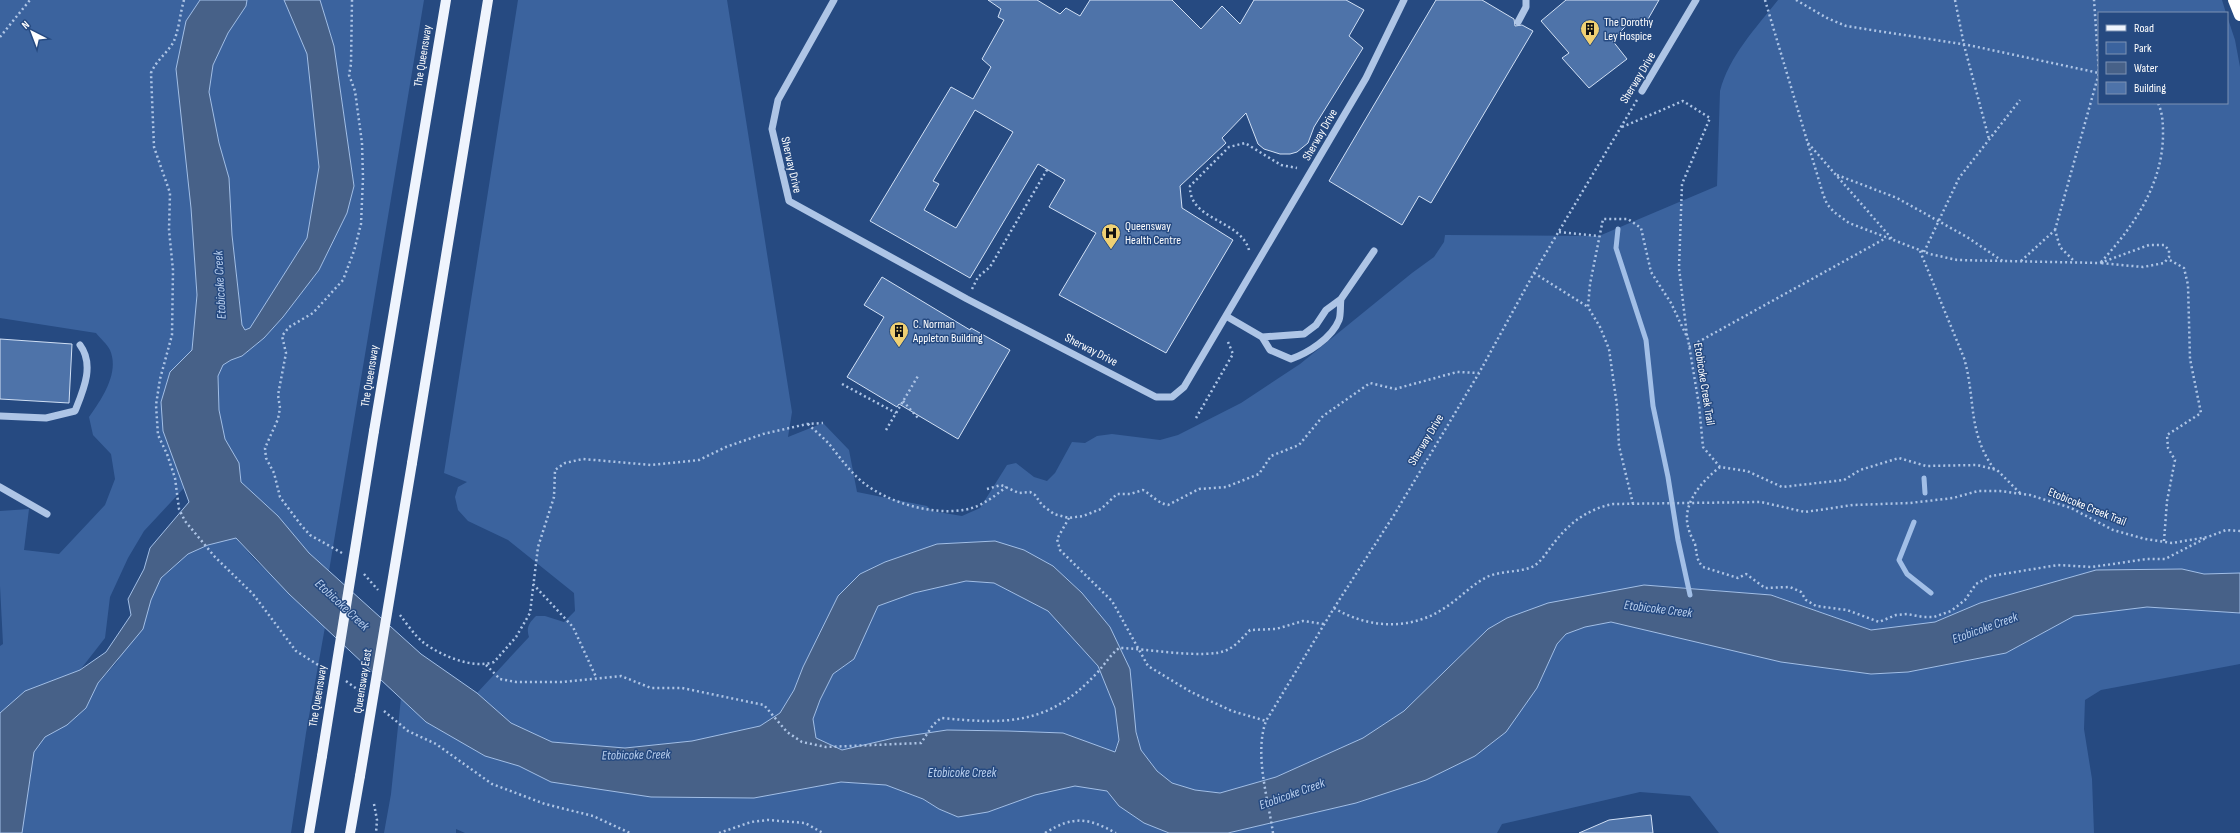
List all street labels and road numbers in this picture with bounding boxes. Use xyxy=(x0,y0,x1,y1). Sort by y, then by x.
street label: The Queensway xyxy=(411,24,435,88)
street label: Sherway Drive xyxy=(1617,49,1659,106)
street label: Sherway Drive xyxy=(1299,106,1341,164)
street label: Sherway Drive xyxy=(777,135,805,195)
street label: Sherway Drive xyxy=(1062,330,1120,370)
street label: Etobicoke Creek Trail xyxy=(1690,342,1718,426)
street label: The Queensway xyxy=(358,344,382,408)
street label: Sherway Drive xyxy=(1405,411,1447,468)
street label: Etobicoke Creek Trail xyxy=(2046,484,2128,530)
street label: Queensway East xyxy=(351,647,376,714)
street label: The Queensway xyxy=(306,664,330,728)

